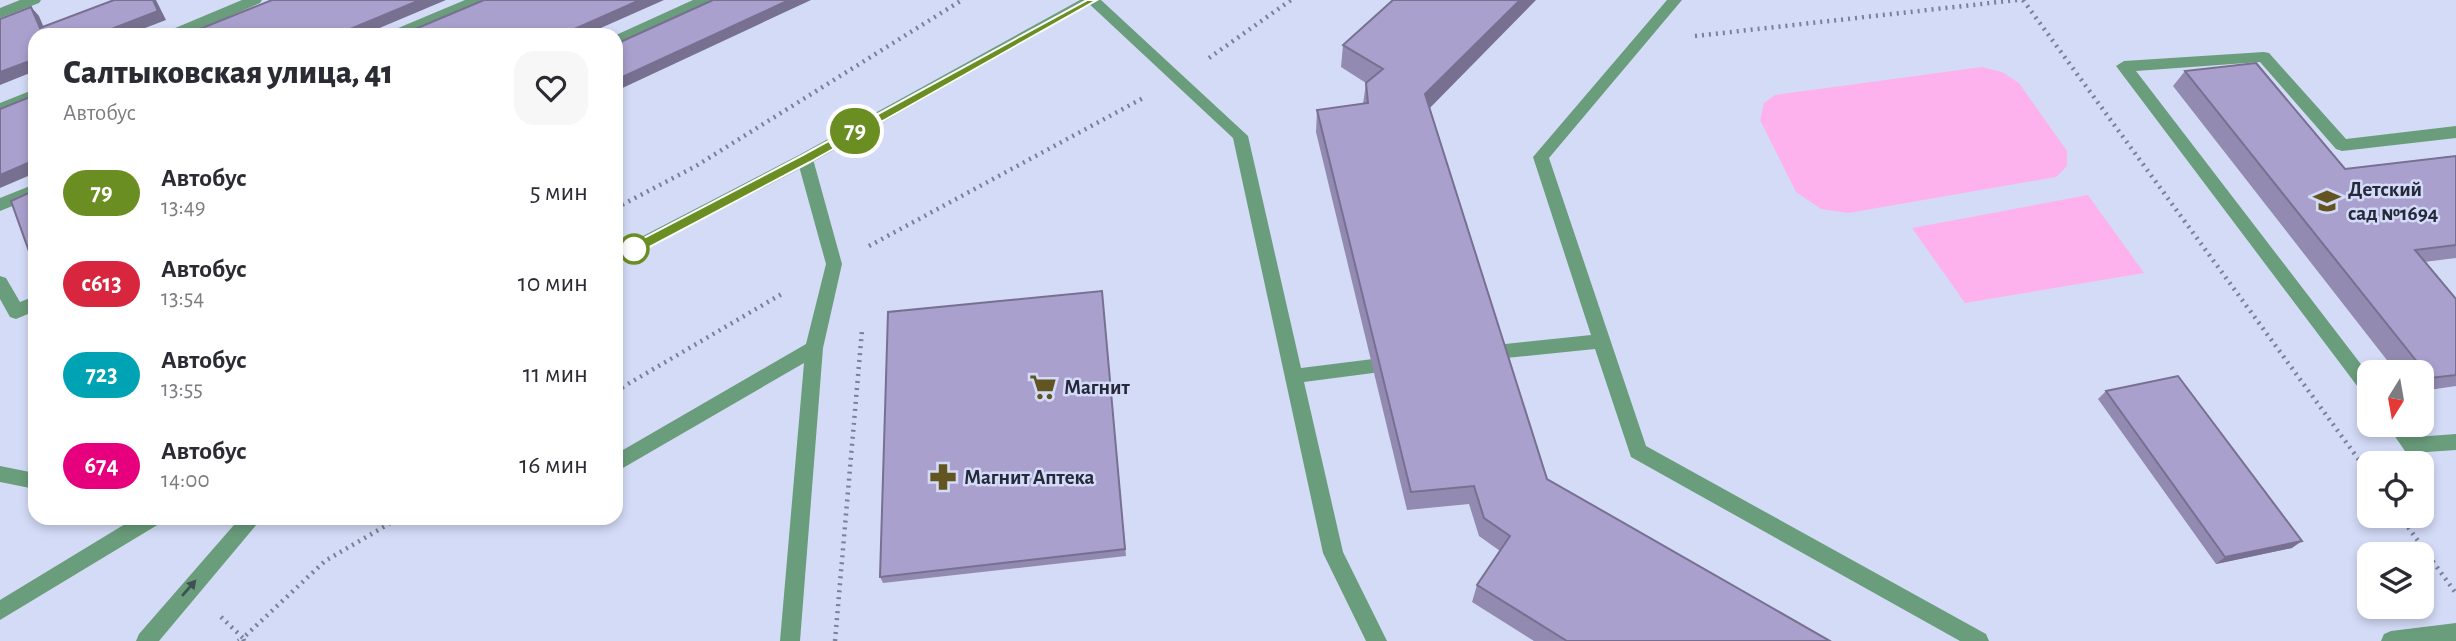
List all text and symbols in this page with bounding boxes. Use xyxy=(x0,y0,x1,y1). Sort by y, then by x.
button: heart xyxy=(514,51,588,125)
text: Салтыковская улица, 41 xyxy=(63,57,393,90)
text: Автобус xyxy=(63,102,136,125)
line badge: 79 xyxy=(824,108,886,154)
text: 79 xyxy=(844,119,866,143)
text: Автобус xyxy=(161,165,247,191)
text: 5 мин xyxy=(530,179,588,205)
place label: Детский сад №1694 xyxy=(2348,179,2438,224)
text: 79 xyxy=(91,181,112,205)
school or university icon: Детский сад №1694 xyxy=(2312,186,2342,216)
text: 13:49 xyxy=(161,196,206,219)
unlabelled marker xyxy=(619,234,649,264)
text: Автобус xyxy=(161,256,247,282)
text: 10 мин xyxy=(518,270,588,296)
text: с613 xyxy=(81,272,122,296)
text: 13:54 xyxy=(161,287,204,310)
text: Автобус xyxy=(161,347,247,373)
north arrow xyxy=(2357,360,2434,438)
map controls xyxy=(2357,360,2434,619)
text: 11 мин xyxy=(523,361,588,387)
text: 723 xyxy=(85,363,118,387)
supermarket icon: Магнит xyxy=(1028,372,1058,402)
place label: Магнит xyxy=(1064,377,1130,398)
text: 13:55 xyxy=(161,378,203,401)
text: Автобус xyxy=(161,438,247,464)
button: locate xyxy=(2357,451,2434,528)
text: 16 мин xyxy=(519,452,588,478)
text: 674 xyxy=(84,454,119,478)
pharmacy icon: Магнит Аптека xyxy=(928,462,958,492)
place label: Магнит Аптека xyxy=(964,467,1095,488)
text: 14:00 xyxy=(161,469,210,492)
button: layers xyxy=(2357,542,2434,619)
one-way arrow xyxy=(181,580,196,597)

